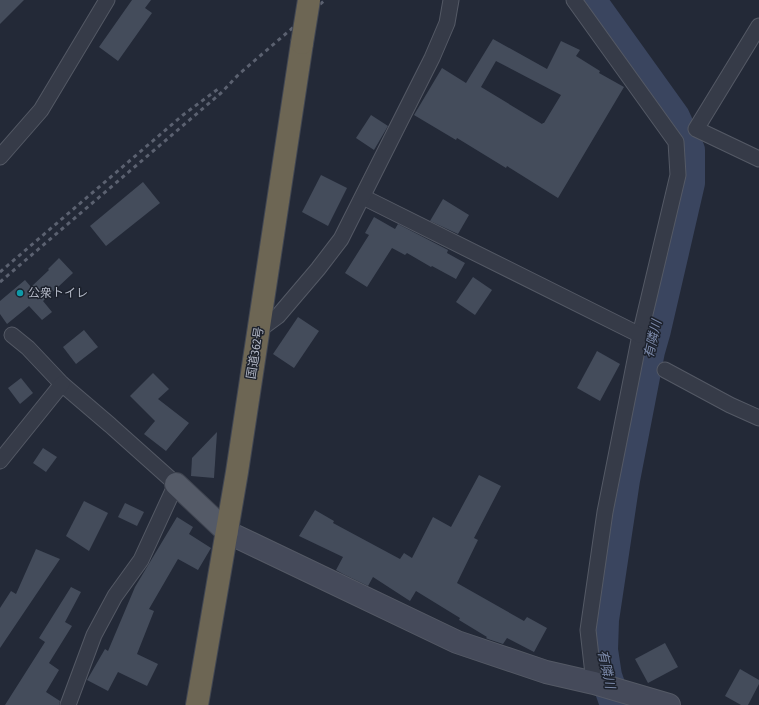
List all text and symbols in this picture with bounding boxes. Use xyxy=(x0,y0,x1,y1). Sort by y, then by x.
place label: 公衆トイレ xyxy=(28,286,88,300)
marker: 公衆トイレ xyxy=(15,288,25,298)
water label: 有隣川 xyxy=(641,316,665,360)
street label: 国道362号 xyxy=(244,326,266,380)
water label: 有隣川 xyxy=(595,648,618,692)

